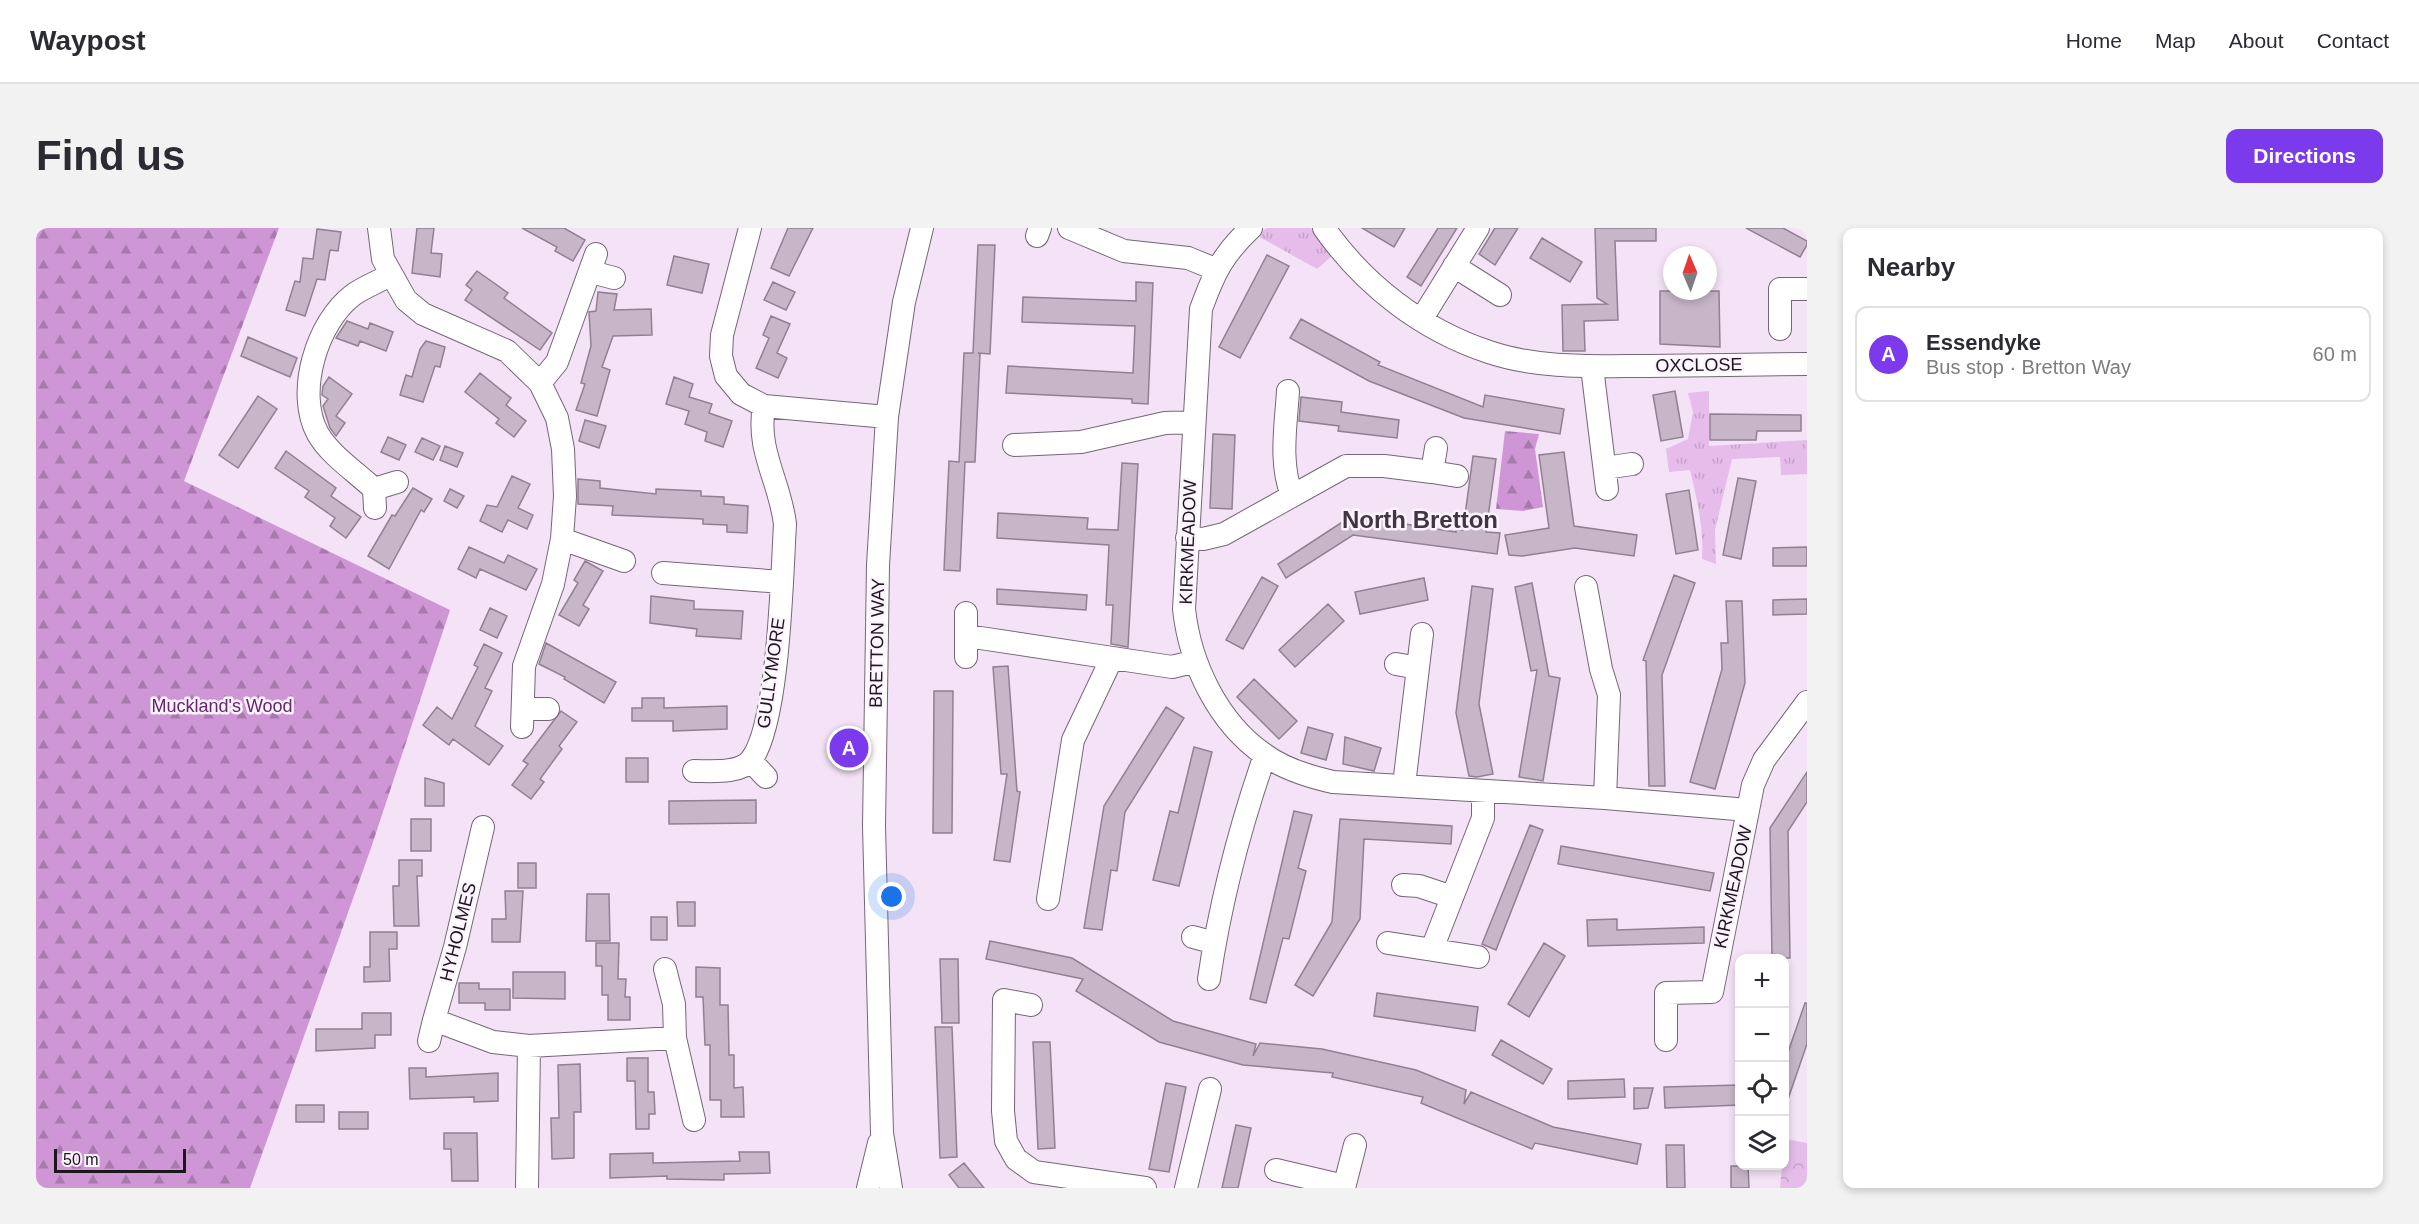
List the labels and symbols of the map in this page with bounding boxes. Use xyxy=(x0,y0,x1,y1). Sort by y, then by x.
north arrow xyxy=(1663,246,1717,300)
street label: OXCLOSE xyxy=(1655,354,1743,376)
street label: KIRKMEADOW xyxy=(1176,479,1200,605)
district label: North Bretton xyxy=(1342,506,1498,533)
street label: BRETTON WAY xyxy=(866,578,888,708)
street label: GULLYMORE xyxy=(753,616,789,730)
park label: Muckland's Wood xyxy=(151,696,293,716)
pin: A xyxy=(830,726,868,770)
street label: KIRKMEADOW xyxy=(1710,824,1756,950)
street label: HYHOLMES xyxy=(436,881,480,983)
your location xyxy=(877,882,906,911)
scale bar xyxy=(54,1146,186,1174)

